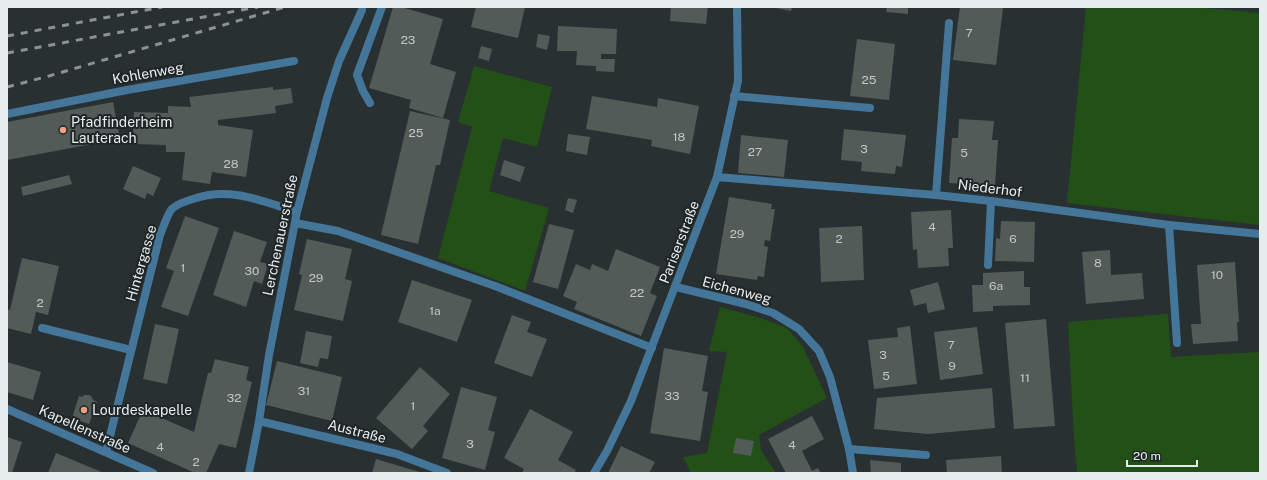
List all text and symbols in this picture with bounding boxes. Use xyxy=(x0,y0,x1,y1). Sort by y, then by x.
house number: 7 xyxy=(965,26,973,40)
house number: 23 xyxy=(401,33,415,47)
street label: Kohlenweg xyxy=(111,59,185,87)
house number: 25 xyxy=(862,73,877,87)
place label: Pfadfinderheim Lauterach xyxy=(71,114,172,146)
marker: Pfadfinderheim Lauterach xyxy=(58,125,68,135)
house number: 25 xyxy=(409,126,424,140)
house number: 18 xyxy=(673,130,686,144)
house number: 3 xyxy=(860,142,868,156)
house number: 27 xyxy=(748,145,762,159)
house number: 5 xyxy=(960,146,968,160)
house number: 28 xyxy=(224,157,239,171)
street label: Lerchenauerstraße xyxy=(259,173,301,297)
street label: Niederhof xyxy=(957,176,1024,200)
street label: Pariserstraße xyxy=(656,198,702,286)
house number: 4 xyxy=(928,220,936,234)
street label: Hintergasse xyxy=(122,223,160,303)
house number: 29 xyxy=(730,227,744,241)
house number: 2 xyxy=(835,232,843,246)
house number: 6 xyxy=(1009,232,1017,246)
house number: 8 xyxy=(1094,256,1102,270)
house number: 1 xyxy=(181,261,185,275)
house number: 30 xyxy=(245,264,259,278)
house number: 10 xyxy=(1211,268,1223,282)
house number: 29 xyxy=(309,271,323,285)
street label: Eichenweg xyxy=(701,273,773,307)
house number: 6a xyxy=(989,279,1003,293)
house number: 22 xyxy=(630,286,644,300)
house number: 2 xyxy=(36,296,44,310)
house number: 1a xyxy=(429,304,441,318)
house number: 7 xyxy=(947,338,955,352)
house number: 3 xyxy=(879,348,887,362)
house number: 9 xyxy=(948,359,956,373)
house number: 5 xyxy=(882,369,890,383)
house number: 11 xyxy=(1020,371,1030,385)
house number: 31 xyxy=(298,384,310,398)
house number: 33 xyxy=(664,389,680,403)
house number: 32 xyxy=(227,391,241,405)
house number: 1 xyxy=(411,399,415,413)
street label: Kapellenstraße xyxy=(37,402,133,456)
place label: Lourdeskapelle xyxy=(92,402,192,418)
marker: Lourdeskapelle xyxy=(79,405,89,415)
street label: Austraße xyxy=(326,416,388,446)
house number: 3 xyxy=(466,437,474,451)
house number: 4 xyxy=(788,438,796,452)
house number: 4 xyxy=(156,440,164,454)
scale bar xyxy=(1127,442,1197,468)
text: 20 m xyxy=(1133,449,1161,463)
house number: 2 xyxy=(192,455,200,469)

